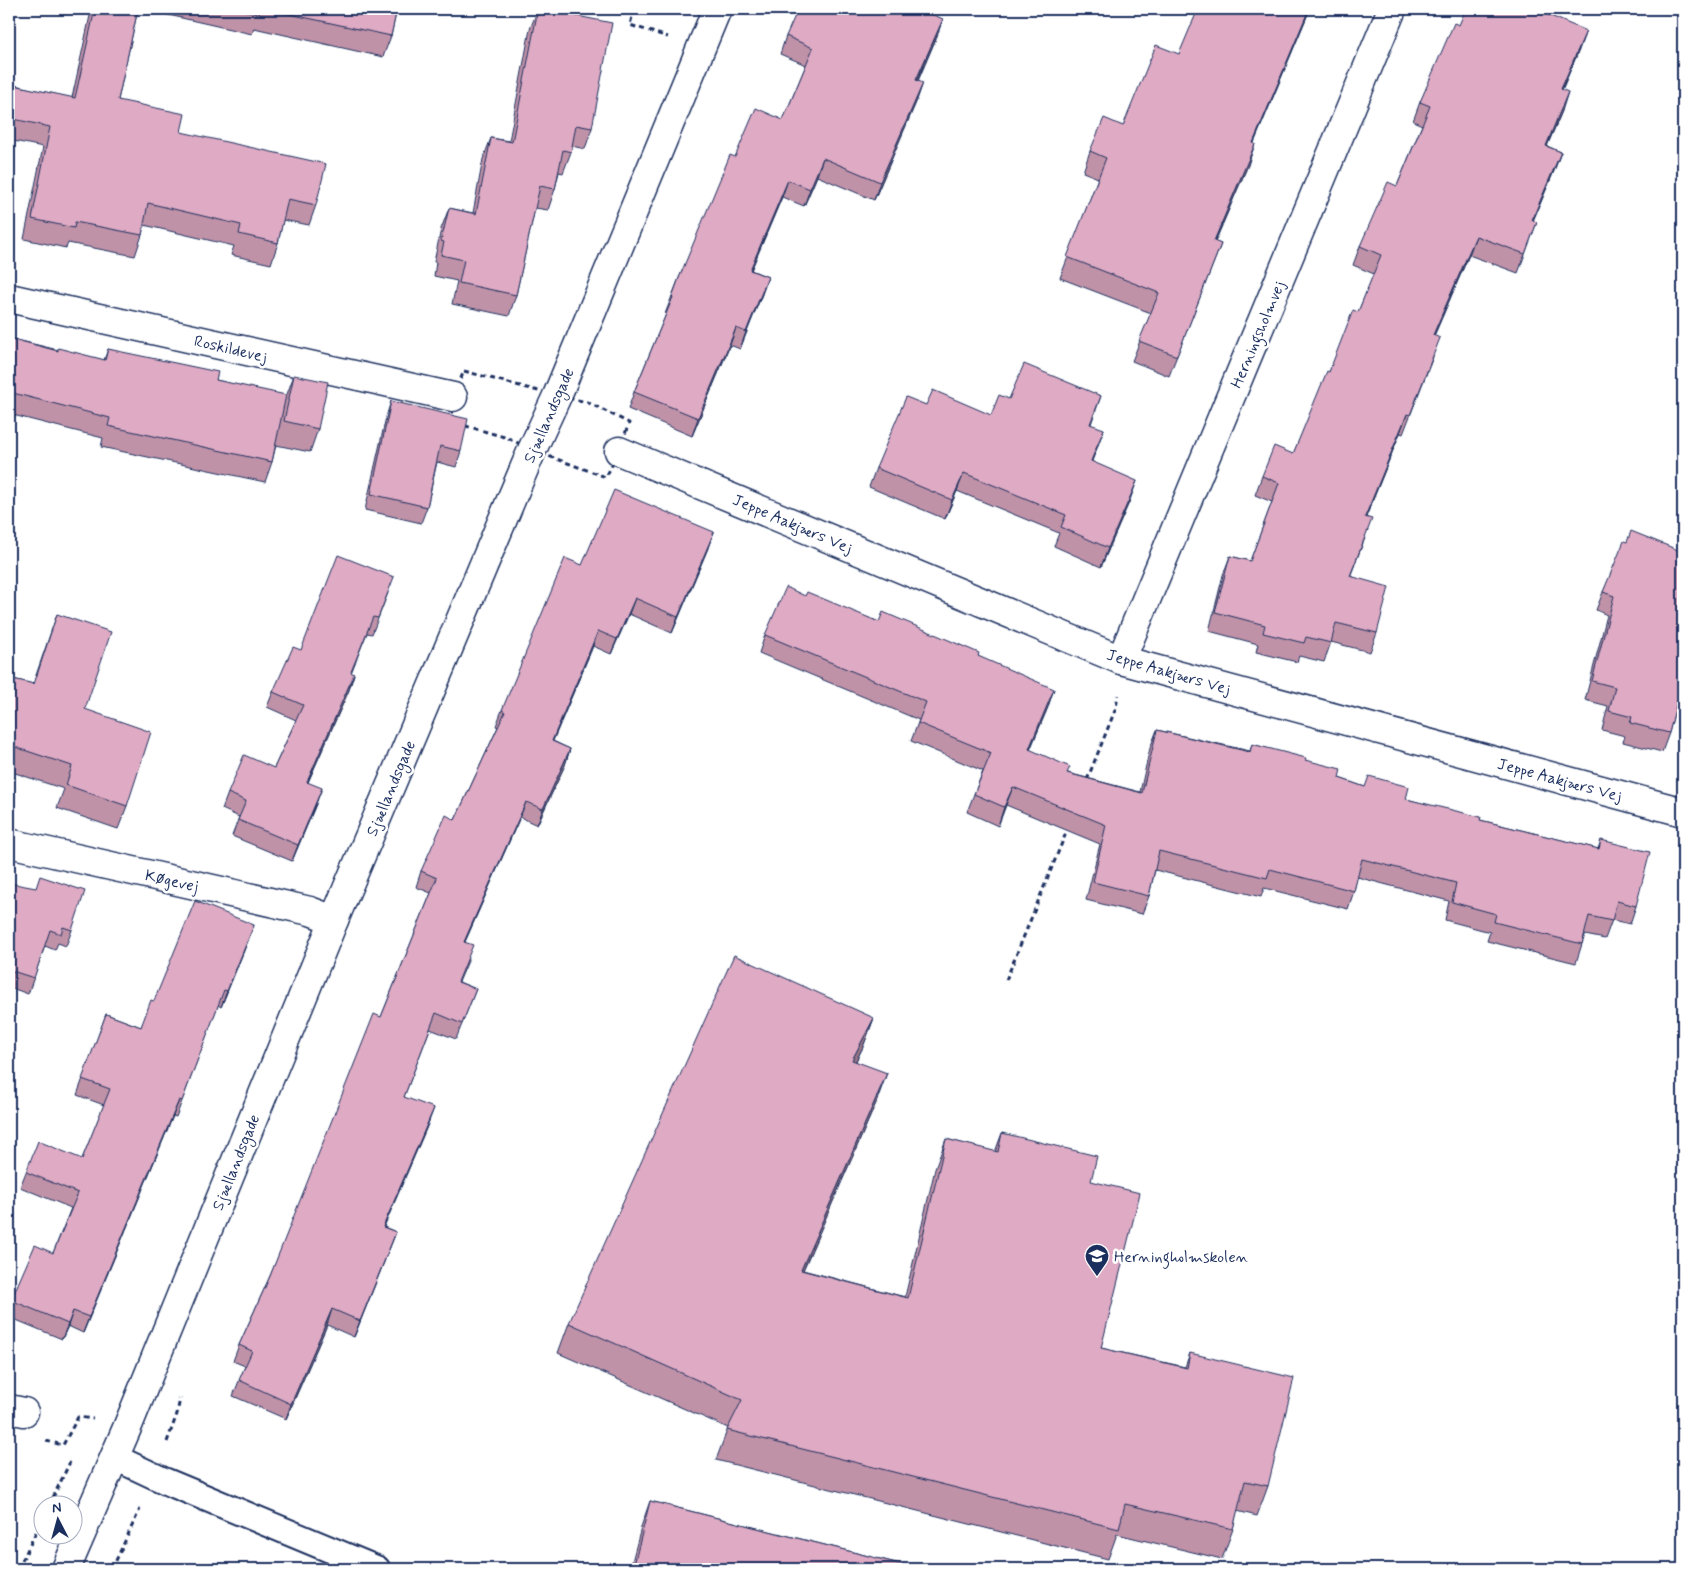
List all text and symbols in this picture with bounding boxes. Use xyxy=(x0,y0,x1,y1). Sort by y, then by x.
street label: Herningsholmvej xyxy=(1226,278,1291,392)
street label: Roskildevej xyxy=(192,331,269,368)
street label: Sjællandsgade xyxy=(519,365,581,467)
street label: Jeppe Aakjærs Vej xyxy=(729,490,856,559)
street label: Jeppe Aakjærs Vej xyxy=(1104,645,1233,700)
street label: Sjællandsgade xyxy=(362,738,422,840)
street label: Jeppe Aakjærs Vej xyxy=(1495,754,1624,807)
street label: Køgevej xyxy=(143,865,200,898)
street label: Sjællandsgade xyxy=(208,1111,266,1214)
school or university icon: Herningholmskolen xyxy=(1084,1243,1110,1277)
place label: Herningholmskolen xyxy=(1114,1247,1249,1269)
north arrow xyxy=(32,1496,82,1546)
text: N xyxy=(51,1499,62,1518)

